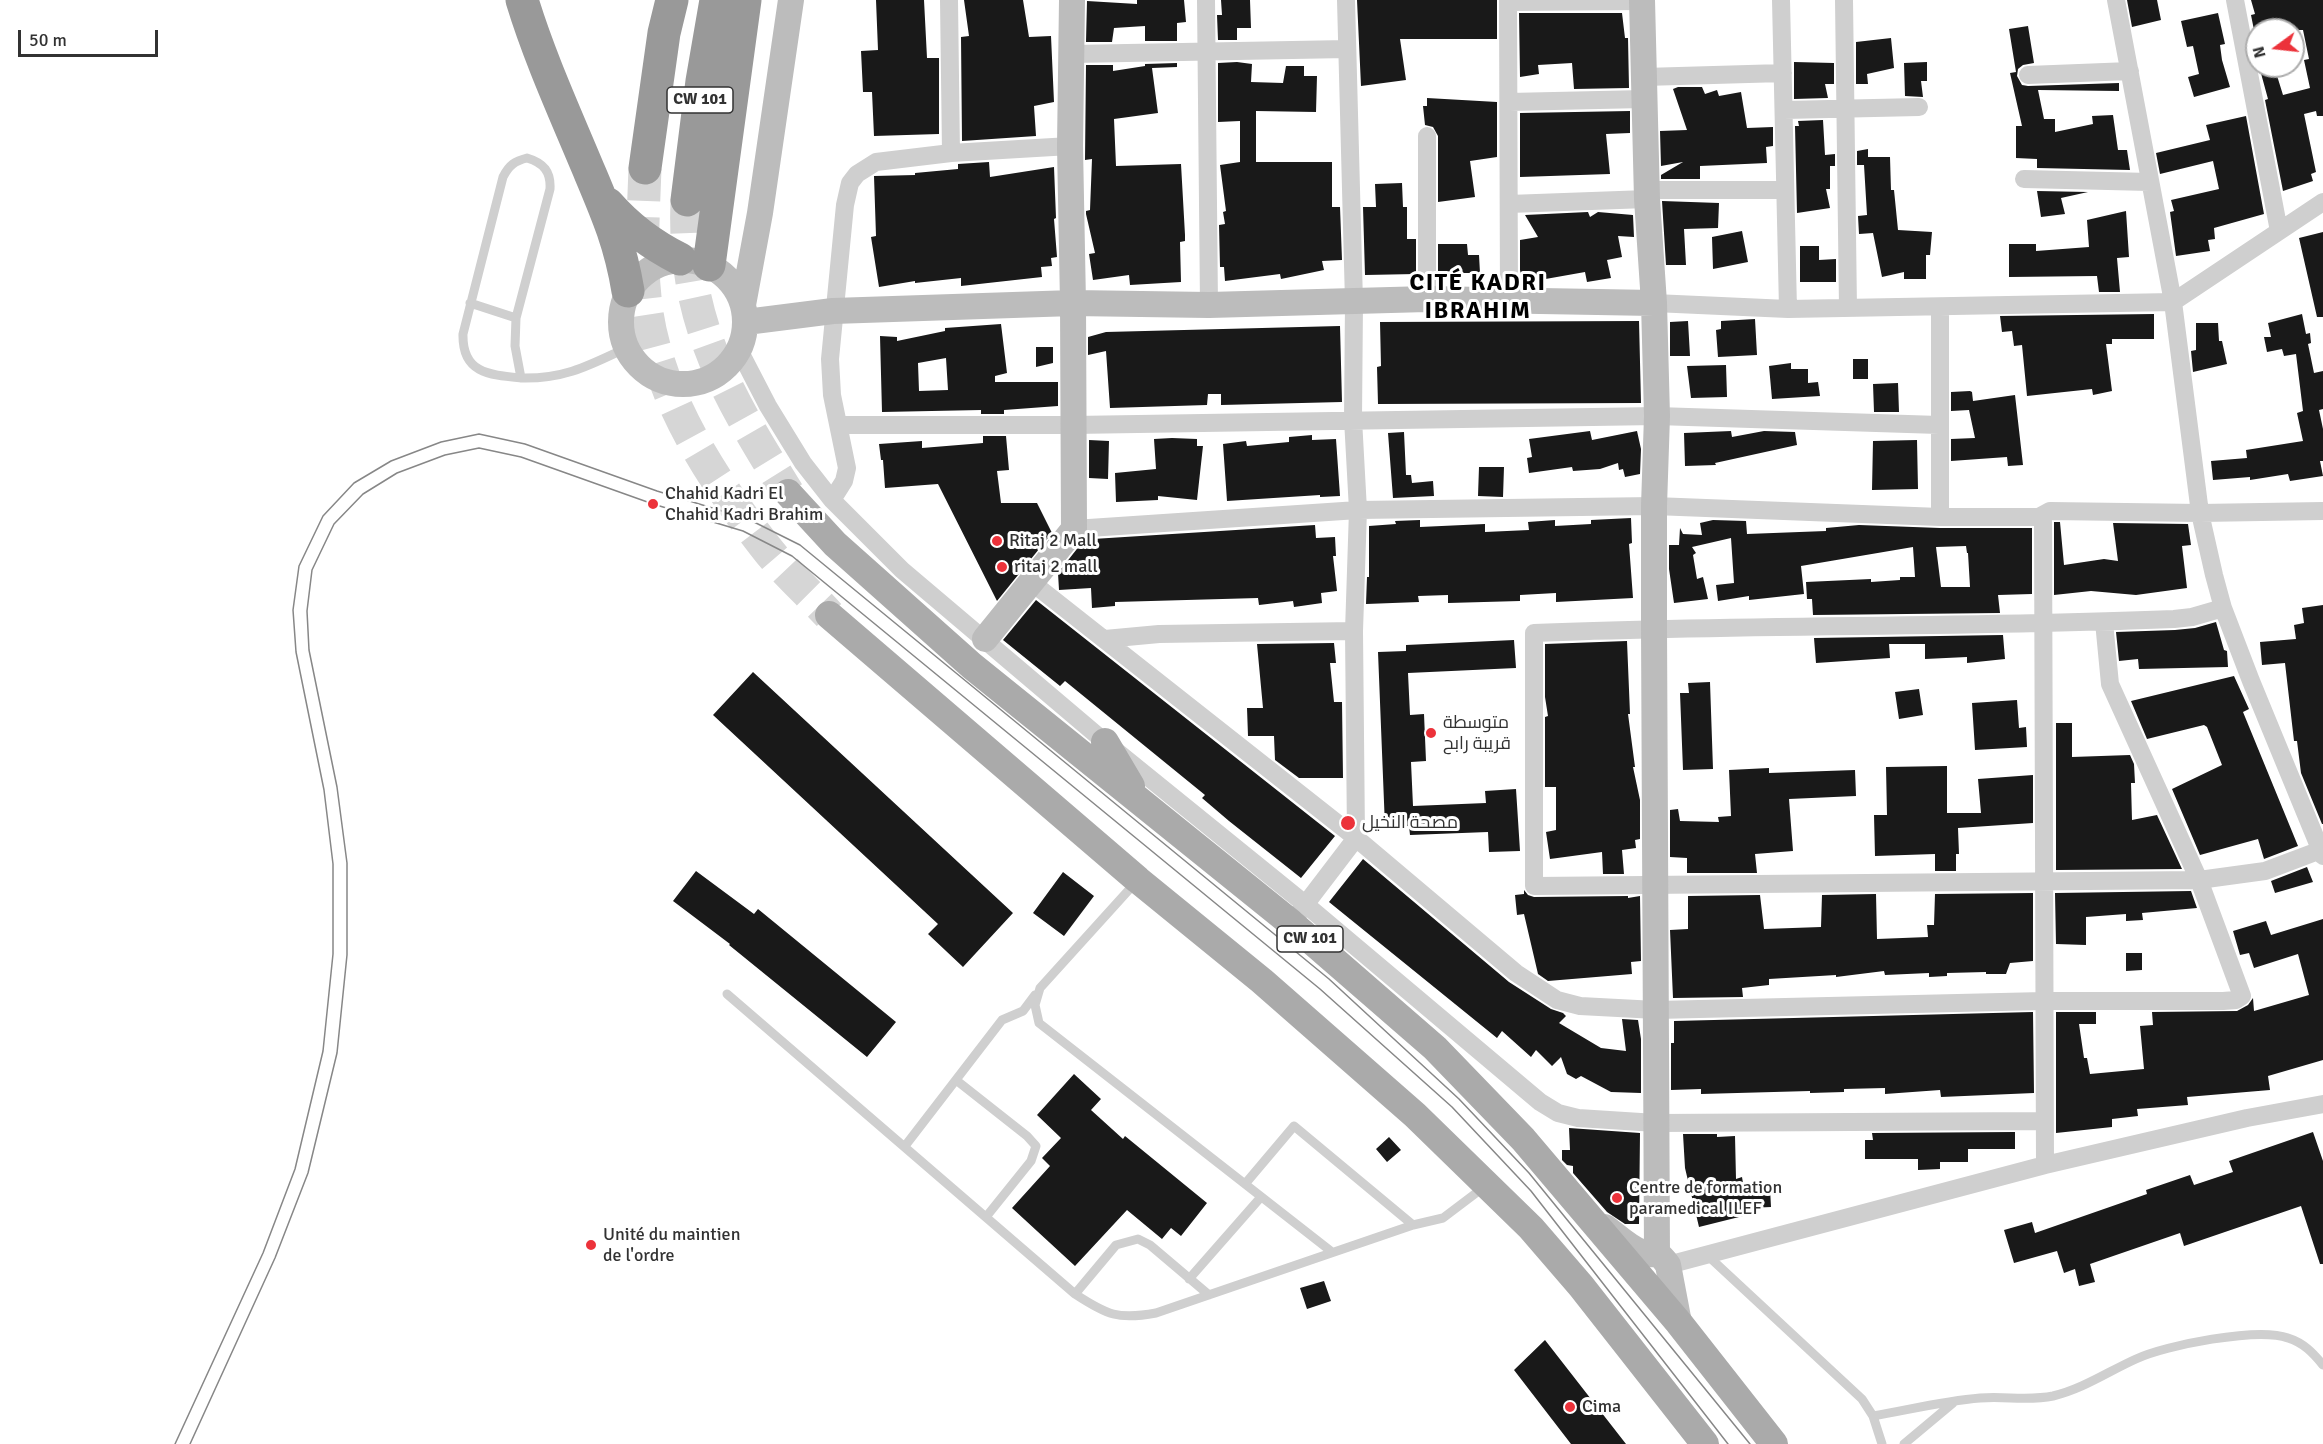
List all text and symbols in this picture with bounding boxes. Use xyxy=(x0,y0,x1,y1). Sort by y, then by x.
scale bar xyxy=(21,18,160,56)
north arrow xyxy=(2245,18,2305,78)
text: 50 m xyxy=(29,29,67,51)
text: N xyxy=(2248,44,2271,60)
road number: CW 101 xyxy=(667,87,733,113)
district label: CITÉ KADRI IBRAHIM xyxy=(1410,270,1546,326)
place label: Chahid Kadri El Chahid Kadri Brahim xyxy=(665,483,823,526)
marker: Chahid Kadri El Chahid Kadri Brahim xyxy=(646,497,660,511)
place label: Ritaj 2 Mall xyxy=(1009,530,1097,552)
marker: Ritaj 2 Mall xyxy=(990,534,1004,548)
place label: ritaj 2 mall xyxy=(1014,556,1098,578)
marker: ritaj 2 mall xyxy=(995,560,1009,574)
place label: متوسطة قريبة رابح xyxy=(1443,712,1511,754)
marker: متوسطة قريبة رابح xyxy=(1424,726,1438,740)
place label: مصحة النخيل xyxy=(1362,812,1458,834)
marker: مصحة النخيل xyxy=(1339,814,1357,832)
road number: CW 101 xyxy=(1277,926,1343,952)
place label: Centre de formation paramedical ILEF xyxy=(1629,1177,1782,1220)
marker: Centre de formation paramedical ILEF xyxy=(1610,1191,1624,1205)
place label: Unité du maintien de l'ordre xyxy=(603,1224,740,1266)
marker: Unité du maintien de l'ordre xyxy=(584,1238,598,1252)
place label: Cima xyxy=(1582,1396,1621,1418)
marker: Cima xyxy=(1563,1400,1577,1414)

